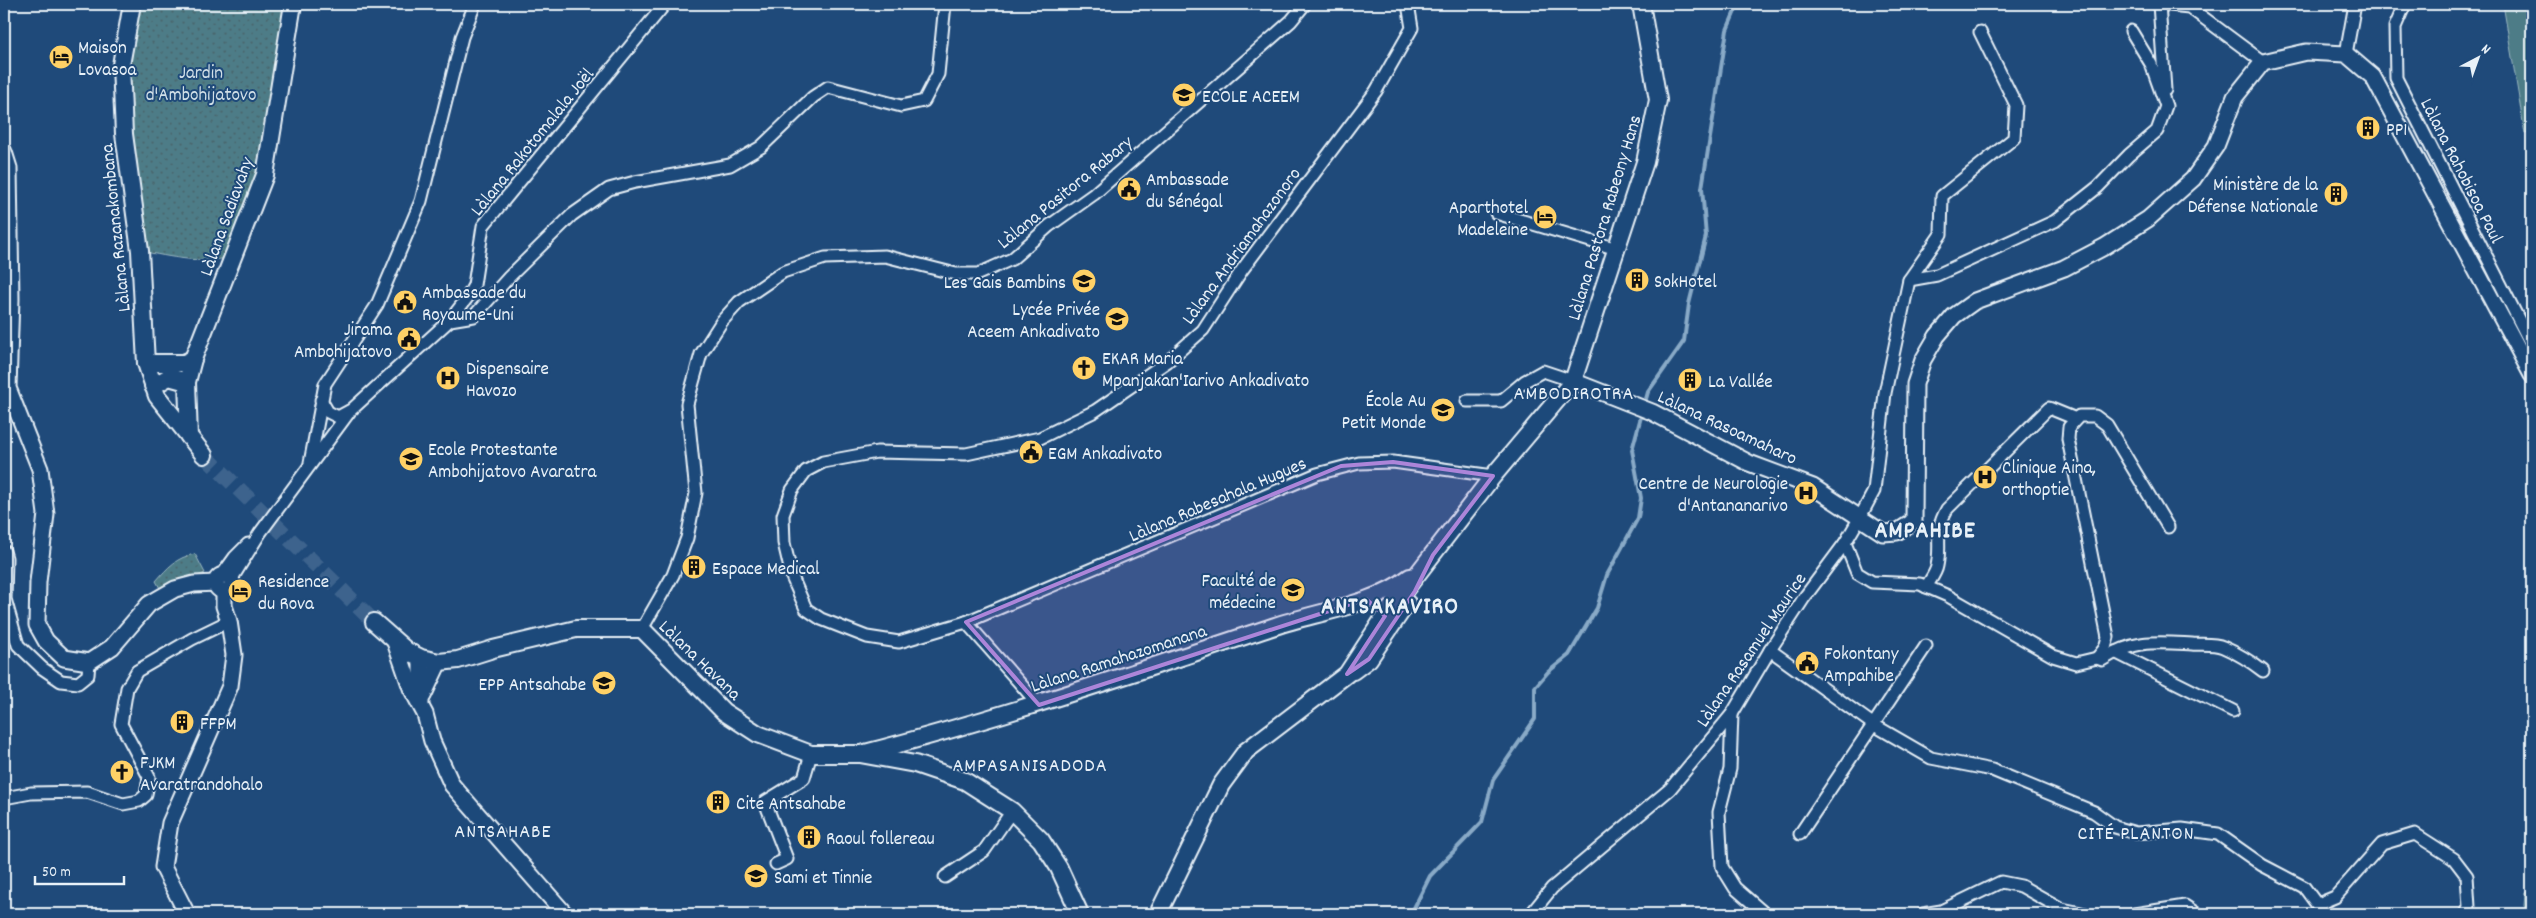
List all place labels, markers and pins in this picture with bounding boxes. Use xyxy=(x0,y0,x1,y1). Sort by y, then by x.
place label: Maison Lovasoa xyxy=(78,36,138,85)
hotel icon: Maison Lovasoa xyxy=(48,44,74,70)
school or university icon: ECOLE ACEEM xyxy=(1171,82,1197,108)
place label: ECOLE ACEEM xyxy=(1202,85,1300,112)
building icon: PP1 xyxy=(2355,115,2381,141)
place label: PP1 xyxy=(2386,118,2407,145)
place label: Ambassade du Sénégal xyxy=(1146,168,1229,217)
place label: Ministère de la Défense Nationale xyxy=(2188,173,2319,222)
public building icon: Ambassade du Sénégal xyxy=(1116,176,1142,202)
building icon: Ministère de la Défense Nationale xyxy=(2323,181,2349,207)
place label: Aparthotel Madeleine xyxy=(1449,196,1528,245)
hotel icon: Aparthotel Madeleine xyxy=(1532,204,1558,230)
building icon: SokHotel xyxy=(1624,267,1650,293)
school or university icon: Les Gais Bambins xyxy=(1071,268,1097,294)
place label: SokHotel xyxy=(1654,270,1717,297)
place label: Les Gais Bambins xyxy=(944,271,1066,298)
place label: Ambassade du Royaume-Uni xyxy=(422,281,526,330)
public building icon: Ambassade du Royaume-Uni xyxy=(392,289,418,315)
place label: Lycée Privée Aceem Ankadivato xyxy=(967,298,1100,347)
school or university icon: Lycée Privée Aceem Ankadivato xyxy=(1104,306,1130,332)
place label: Jirama Ambohijatovo xyxy=(294,318,393,367)
public building icon: Jirama Ambohijatovo xyxy=(396,326,422,352)
place label: EKAR Maria Mpanjakan'Iarivo Ankadivato xyxy=(1102,347,1309,396)
church icon: EKAR Maria Mpanjakan'Iarivo Ankadivato xyxy=(1071,355,1097,381)
place label: Dispensaire Havozo xyxy=(466,357,549,406)
hospital icon: Dispensaire Havozo xyxy=(435,365,461,391)
building icon: La Vallée xyxy=(1677,367,1703,393)
place label: La Vallée xyxy=(1708,370,1773,397)
place label: École Au Petit Monde xyxy=(1342,389,1426,438)
school or university icon: École Au Petit Monde xyxy=(1430,397,1456,423)
place label: Ecole Protestante Ambohijatovo Avaratra xyxy=(428,438,598,487)
public building icon: EGM Ankadivato xyxy=(1018,439,1044,465)
place label: EGM Ankadivato xyxy=(1048,442,1162,469)
school or university icon: Ecole Protestante Ambohijatovo Avaratra xyxy=(398,446,424,472)
place label: Clinique Aina, orthoptie xyxy=(2002,456,2096,505)
hospital icon: Clinique Aina, orthoptie xyxy=(1972,464,1998,490)
place label: Centre de Neurologie d'Antananarivo xyxy=(1639,472,1788,521)
hospital icon: Centre de Neurologie d'Antananarivo xyxy=(1793,480,1819,506)
building icon: Espace Medical xyxy=(681,554,707,580)
place label: Espace Medical xyxy=(712,557,820,584)
place label: Faculté de médecine xyxy=(1201,569,1276,618)
place label: Residence du Rova xyxy=(258,570,329,619)
school or university icon: Faculté de médecine xyxy=(1280,577,1306,603)
hotel icon: Residence du Rova xyxy=(227,578,253,604)
place label: Fokontany Ampahibe xyxy=(1824,642,1899,691)
public building icon: Fokontany Ampahibe xyxy=(1794,650,1820,676)
school or university icon: EPP Antsahabe xyxy=(591,670,617,696)
place label: EPP Antsahabe xyxy=(478,673,586,700)
building icon: FFPM xyxy=(169,709,195,735)
place label: FFPM xyxy=(200,712,237,739)
place label: FJKM Avaratrandohalo xyxy=(140,751,263,800)
church icon: FJKM Avaratrandohalo xyxy=(109,759,135,785)
building icon: Cite Antsahabe xyxy=(705,789,731,815)
place label: Cite Antsahabe xyxy=(736,792,846,819)
building icon: Raoul follereau xyxy=(796,824,822,850)
place label: Raoul follereau xyxy=(826,827,935,854)
school or university icon: Sami et Tinnie xyxy=(743,863,769,889)
place label: Sami et Tinnie xyxy=(774,866,872,893)

